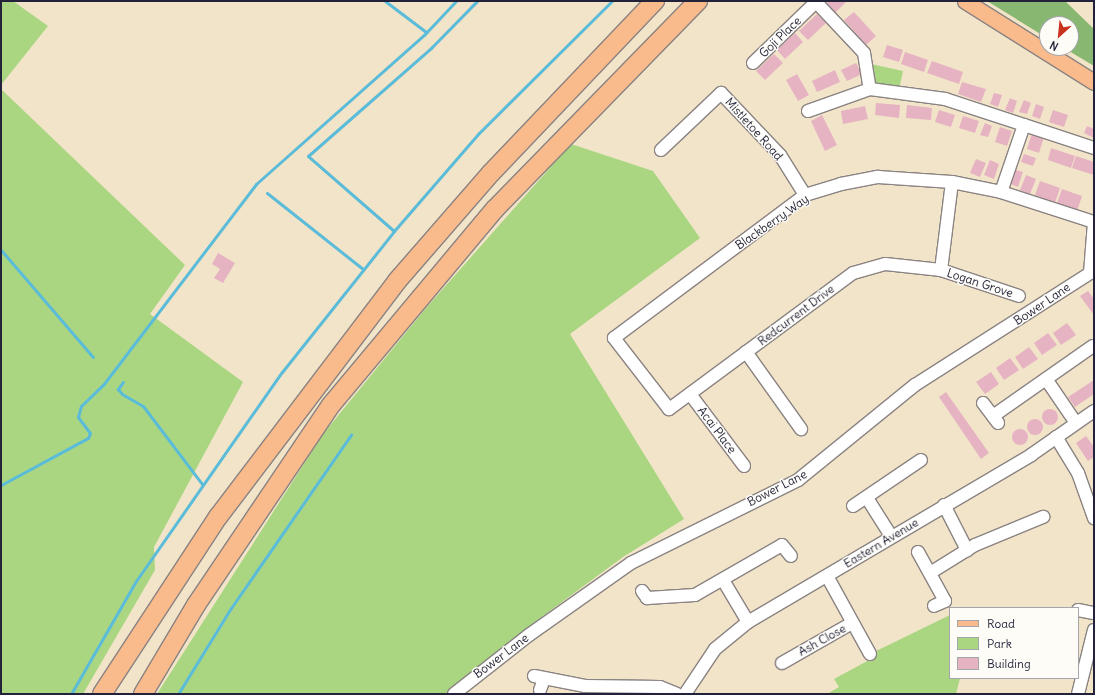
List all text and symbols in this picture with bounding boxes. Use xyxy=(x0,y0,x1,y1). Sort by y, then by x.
street label: Goji Place xyxy=(756,14,804,60)
north arrow xyxy=(1039,16,1079,56)
text: N xyxy=(1047,38,1061,54)
street label: Mistletoe Road xyxy=(722,95,786,163)
street label: Blackberry Way xyxy=(733,191,811,253)
street label: Logan Grove xyxy=(945,265,1015,301)
street label: Bower Lane xyxy=(1011,280,1073,328)
street label: Redcurrent Drive xyxy=(755,282,837,348)
street label: Acai Place xyxy=(695,404,739,456)
street label: Bower Lane xyxy=(745,467,809,509)
street label: Eastern Avenue xyxy=(841,515,921,571)
legend xyxy=(949,607,1079,679)
text: Road xyxy=(987,616,1015,631)
street label: Ash Close xyxy=(796,621,848,659)
street label: Bower Lane xyxy=(471,631,531,681)
text: Park xyxy=(987,636,1012,651)
text: Building xyxy=(987,656,1031,671)

